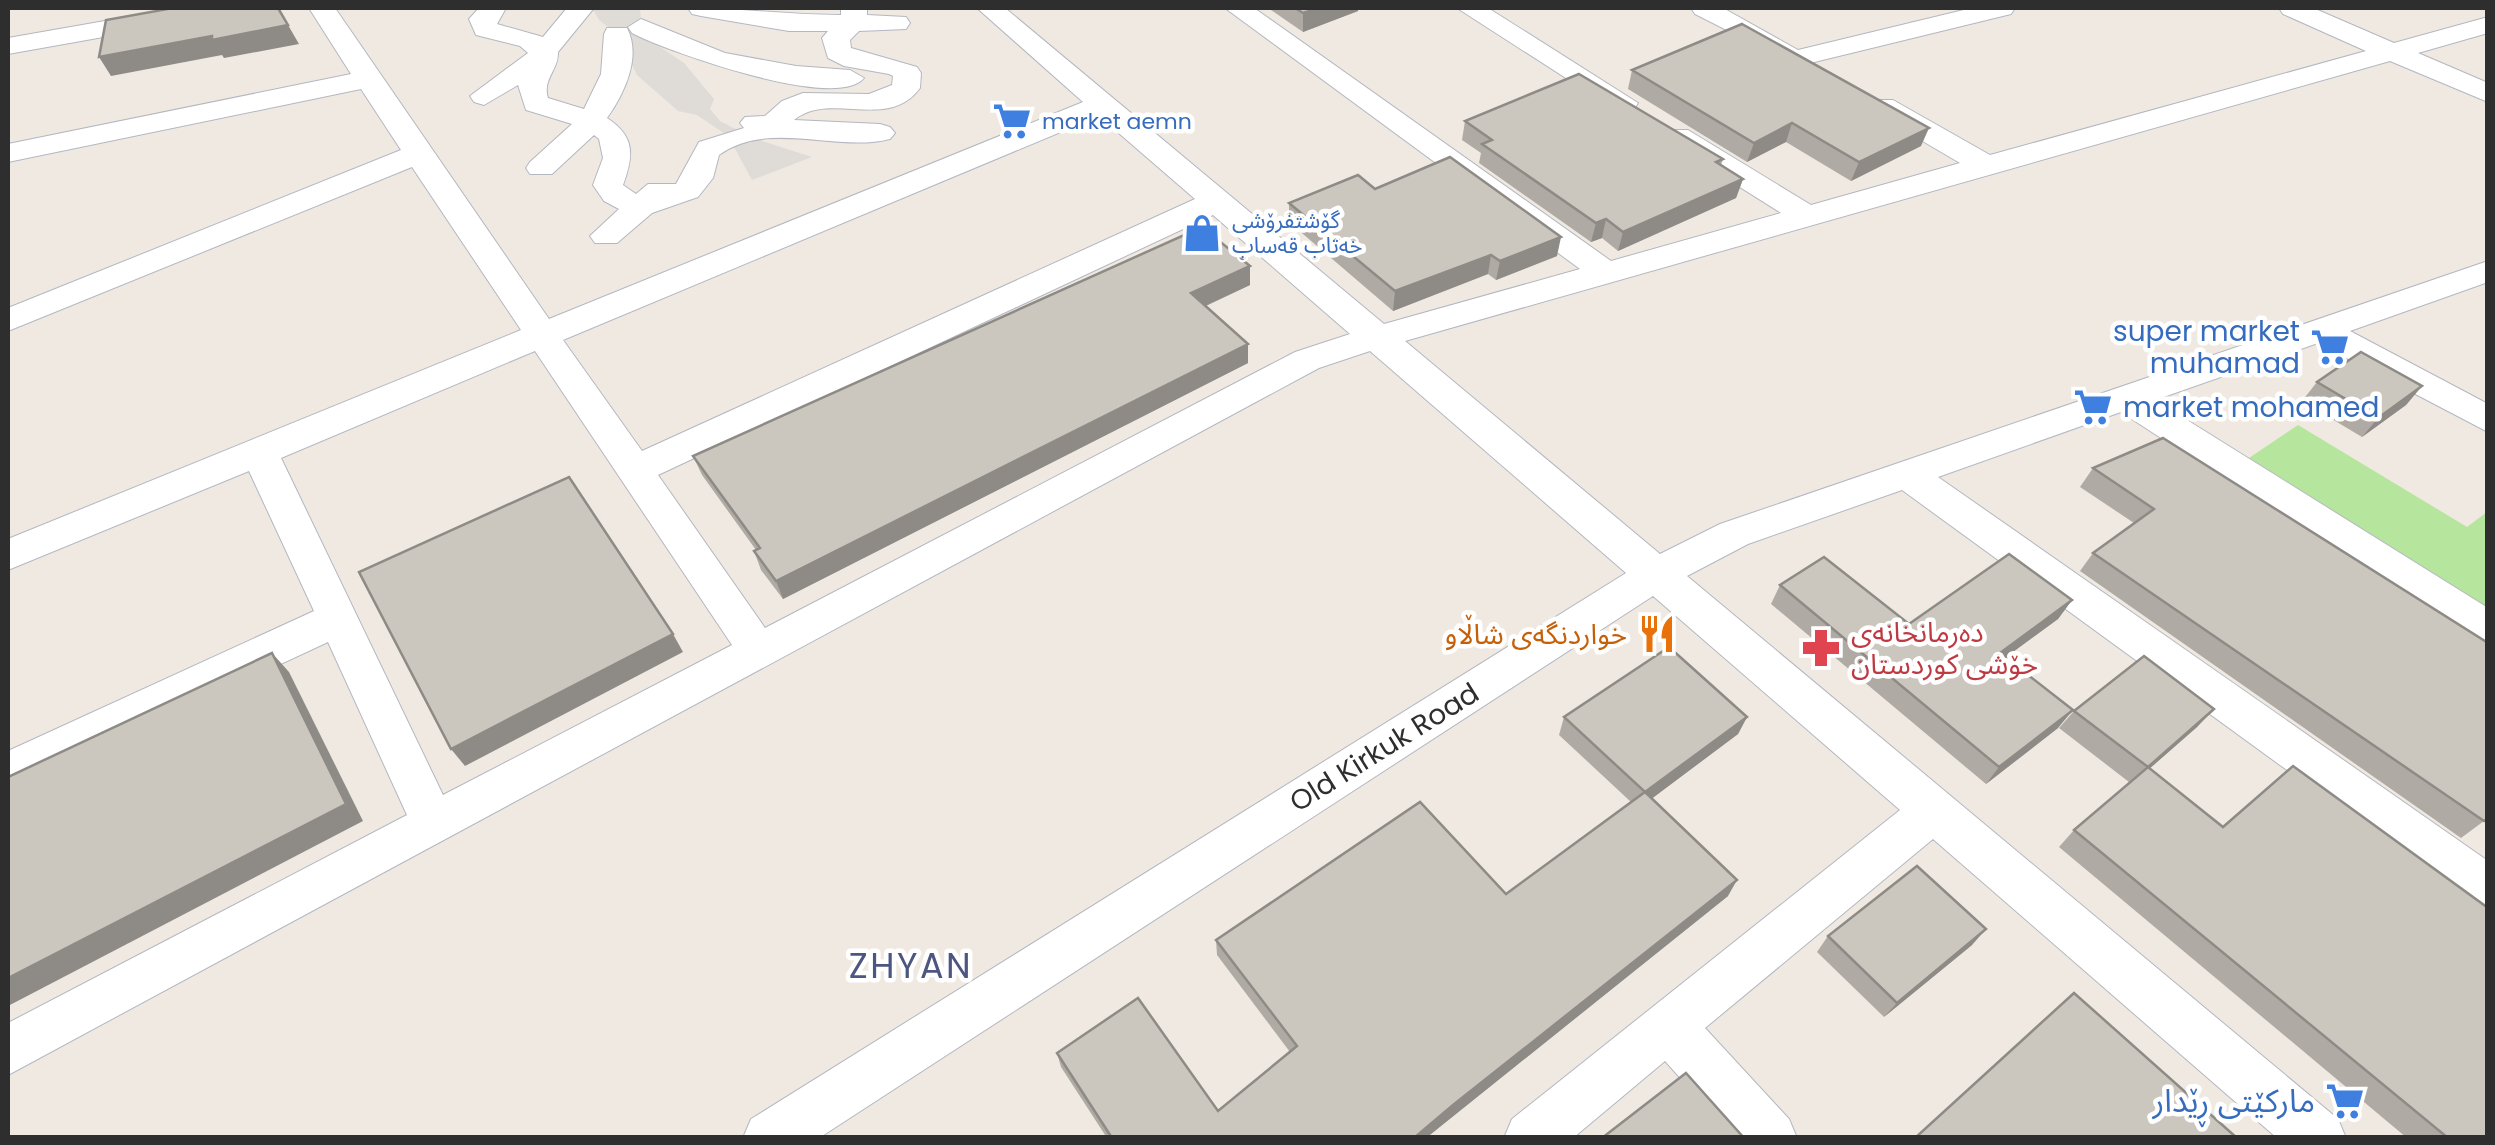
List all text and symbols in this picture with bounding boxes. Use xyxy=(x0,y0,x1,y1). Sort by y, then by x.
supermarket icon: market aemn xyxy=(991,100,1033,142)
place label: market aemn xyxy=(1042,106,1192,137)
place label: گۆشتفرۆشی خەتاب قەساب xyxy=(1232,205,1362,261)
shop icon: گۆشتفرۆشی خەتاب قەساب xyxy=(1181,212,1223,254)
place label: super market muhamad xyxy=(2113,312,2300,383)
supermarket icon: super market muhamad xyxy=(2309,326,2351,368)
supermarket icon: market mohamed xyxy=(2072,386,2114,428)
place label: market mohamed xyxy=(2123,388,2379,427)
restaurant icon: خواردنگەی شاڵاو xyxy=(1636,613,1678,655)
place label: دەرمانخانەی خۆشی کوردستان xyxy=(1851,613,2038,684)
place label: خواردنگەی شاڵاو xyxy=(1445,614,1627,654)
pharmacy icon: دەرمانخانەی خۆشی کوردستان xyxy=(1800,627,1842,669)
street label: Old Kirkuk Road xyxy=(1282,674,1486,821)
district label: ZHYAN xyxy=(849,941,973,990)
place label: مارکێتی ڕێدار xyxy=(2152,1078,2315,1128)
supermarket icon: مارکێتی ڕێدار xyxy=(2324,1080,2366,1122)

